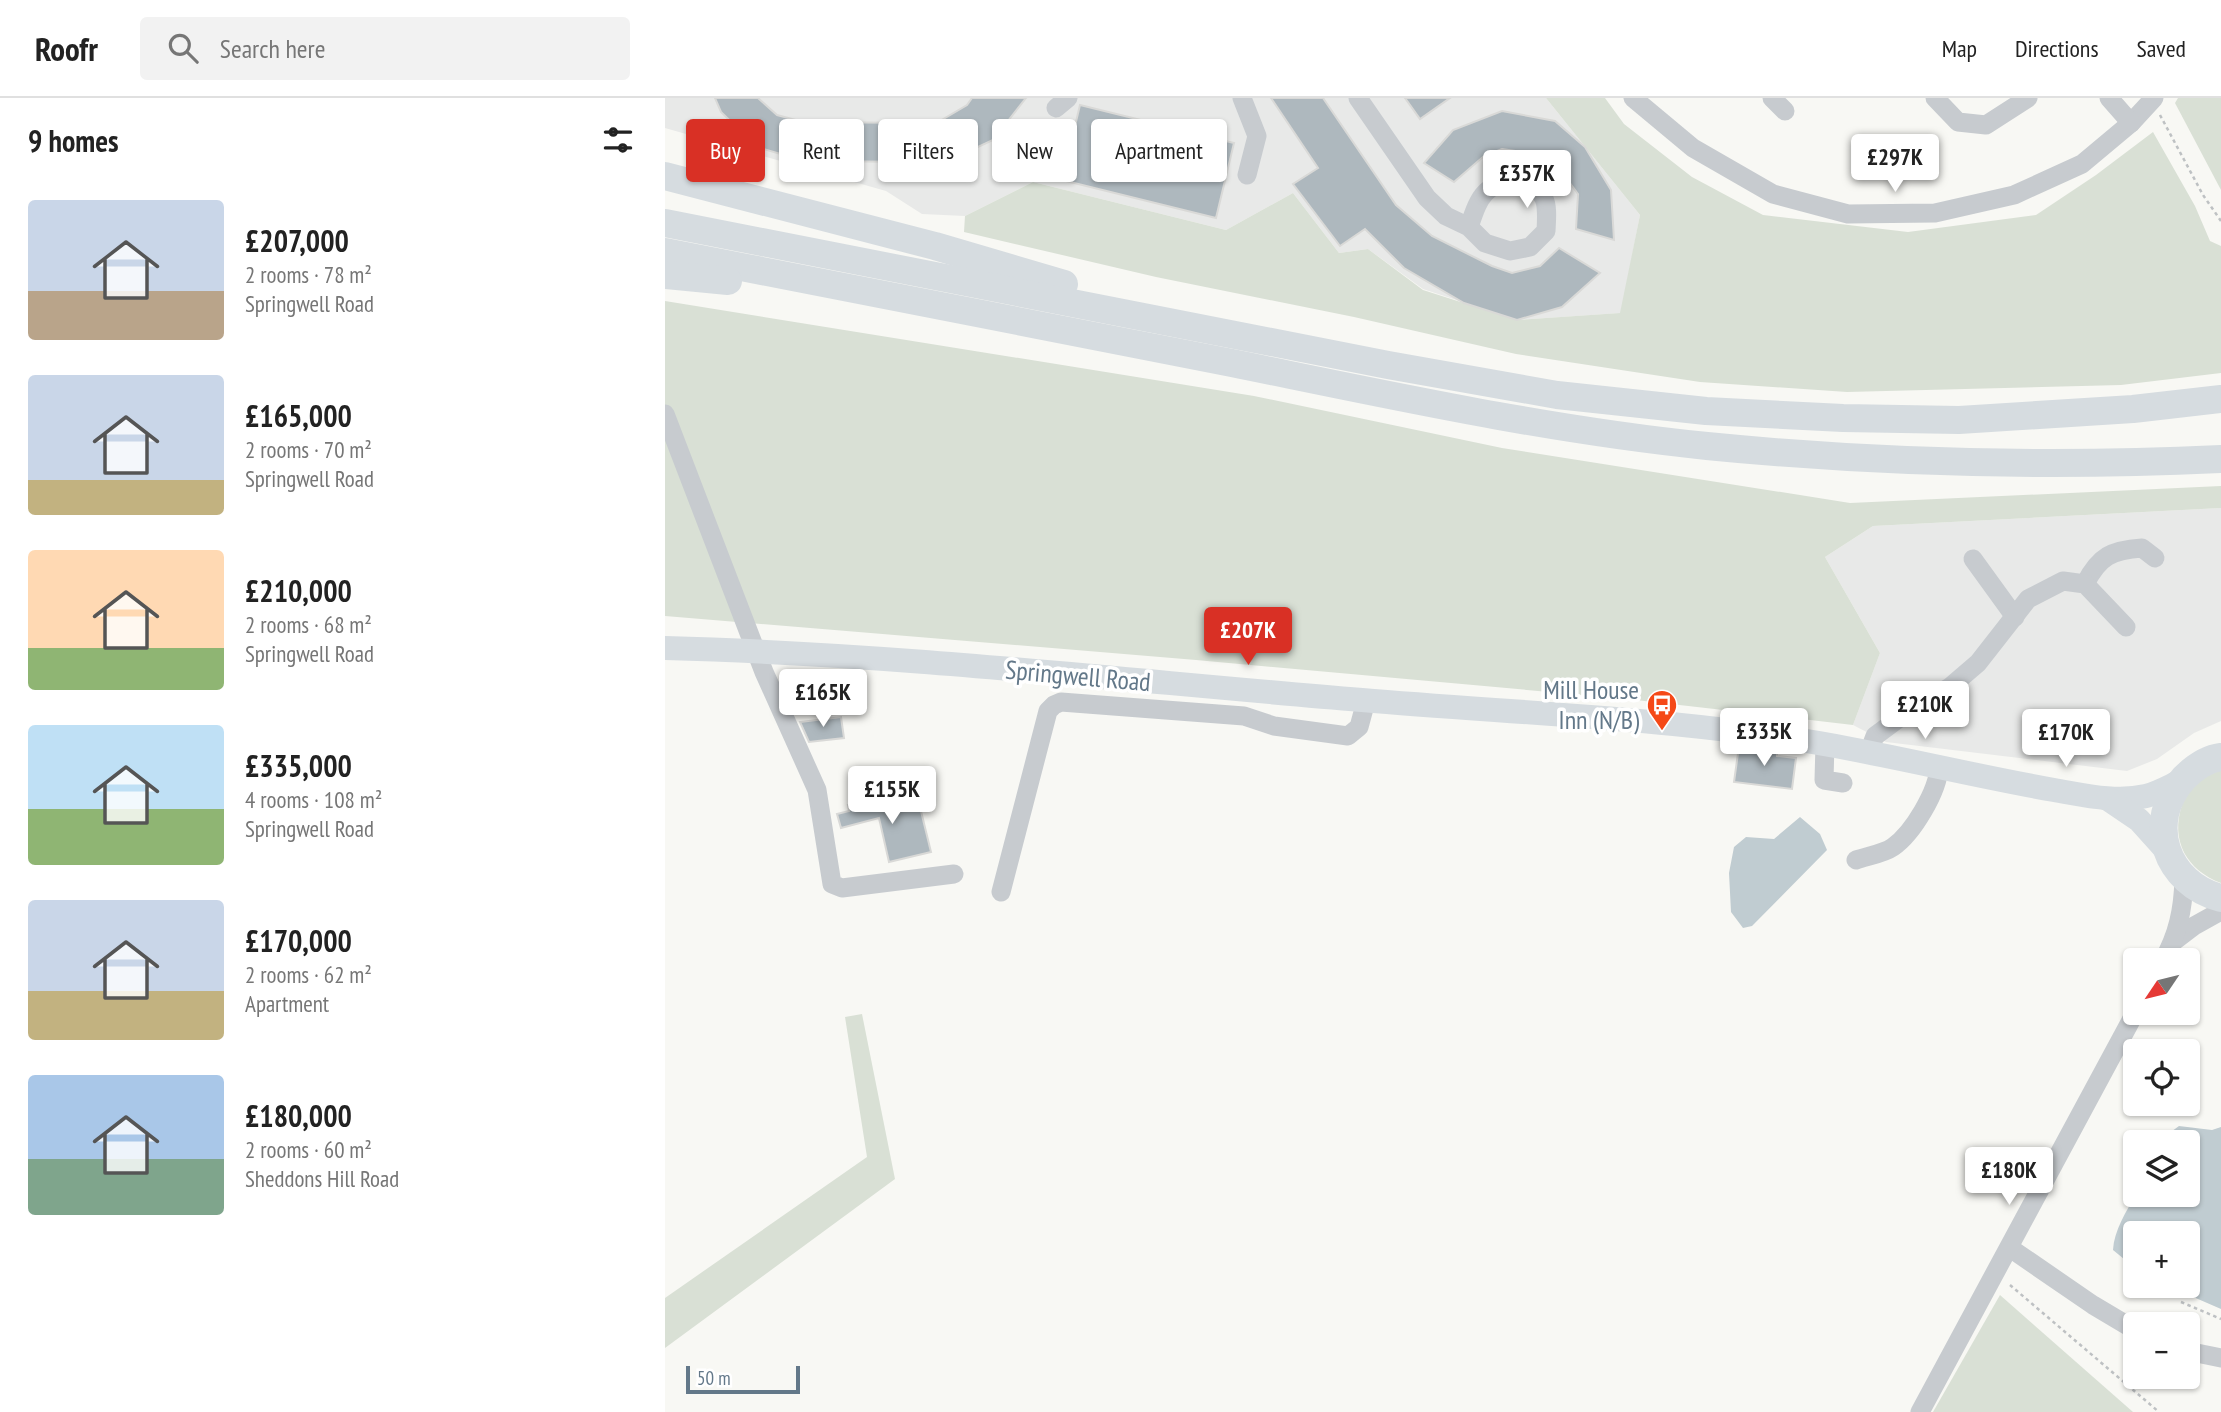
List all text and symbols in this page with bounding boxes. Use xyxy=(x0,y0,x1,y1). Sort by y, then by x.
search box xyxy=(140,17,630,80)
text: Roofr xyxy=(35,27,98,70)
icon: search xyxy=(164,29,202,67)
text: Search here xyxy=(220,32,325,65)
text: Map xyxy=(1942,33,1977,64)
text: Directions xyxy=(2015,33,2099,64)
text: Saved xyxy=(2137,33,2186,64)
chip: Buy xyxy=(686,119,765,182)
chip: Rent xyxy=(779,119,864,182)
chip: Filters xyxy=(878,119,978,182)
chip: New xyxy=(992,119,1077,182)
chip: Apartment xyxy=(1091,119,1227,182)
text: 9 homes xyxy=(28,121,119,160)
icon: filters xyxy=(599,121,637,159)
pin: £297K xyxy=(1846,134,1944,194)
text: £297K xyxy=(1867,142,1923,171)
pin: £357K xyxy=(1478,150,1576,210)
text: £357K xyxy=(1499,158,1555,187)
text: £207,000 xyxy=(245,221,349,260)
icon: home xyxy=(84,228,168,312)
text: 2 rooms · 78 m² xyxy=(245,260,372,289)
text: Springwell Road xyxy=(245,289,374,318)
text: £165,000 xyxy=(245,396,352,435)
icon: home xyxy=(84,403,168,487)
text: 2 rooms · 70 m² xyxy=(245,435,372,464)
text: Springwell Road xyxy=(245,464,374,493)
text: £210,000 xyxy=(245,571,352,610)
icon: home xyxy=(84,578,168,662)
pin: £207K xyxy=(1199,608,1297,667)
text: 2 rooms · 68 m² xyxy=(245,610,372,639)
text: £207K xyxy=(1220,615,1276,644)
text: Springwell Road xyxy=(245,639,374,668)
street label: Springwell Road xyxy=(1004,653,1152,698)
pin: £165K xyxy=(774,670,872,729)
place label: Mill House Inn (N/B) xyxy=(1543,673,1639,736)
text: £165K xyxy=(795,677,851,706)
pin: £210K xyxy=(1876,682,1974,741)
bus stop icon: Mill House Inn (N/B) xyxy=(1645,688,1679,732)
text: £210K xyxy=(1897,689,1953,718)
pin: £335K xyxy=(1715,708,1813,768)
pin: £170K xyxy=(2017,710,2115,769)
text: £335K xyxy=(1736,716,1792,745)
text: £170K xyxy=(2038,717,2094,746)
text: £335,000 xyxy=(245,746,352,785)
icon: home xyxy=(84,753,168,837)
pin: £155K xyxy=(843,766,941,826)
text: £155K xyxy=(864,774,920,803)
text: 4 rooms · 108 m² xyxy=(245,785,382,814)
text: Springwell Road xyxy=(245,814,374,843)
text: £170,000 xyxy=(245,921,352,960)
icon: home xyxy=(84,928,168,1012)
north arrow xyxy=(2123,948,2200,1026)
map controls xyxy=(2123,948,2200,1389)
text: 2 rooms · 62 m² xyxy=(245,960,372,989)
text: Apartment xyxy=(245,989,329,1018)
button: locate xyxy=(2123,1039,2200,1116)
text: £180,000 xyxy=(245,1096,352,1135)
icon: home xyxy=(84,1103,168,1187)
button: layers xyxy=(2123,1130,2200,1207)
text: 2 rooms · 60 m² xyxy=(245,1135,372,1164)
pin: £180K xyxy=(1960,1148,2058,1207)
text: £180K xyxy=(1981,1155,2037,1184)
text: Sheddons Hill Road xyxy=(245,1164,399,1193)
button: + xyxy=(2123,1221,2200,1298)
button: − xyxy=(2123,1312,2200,1389)
scale bar xyxy=(686,1363,800,1395)
text: 50 m xyxy=(697,1366,731,1390)

